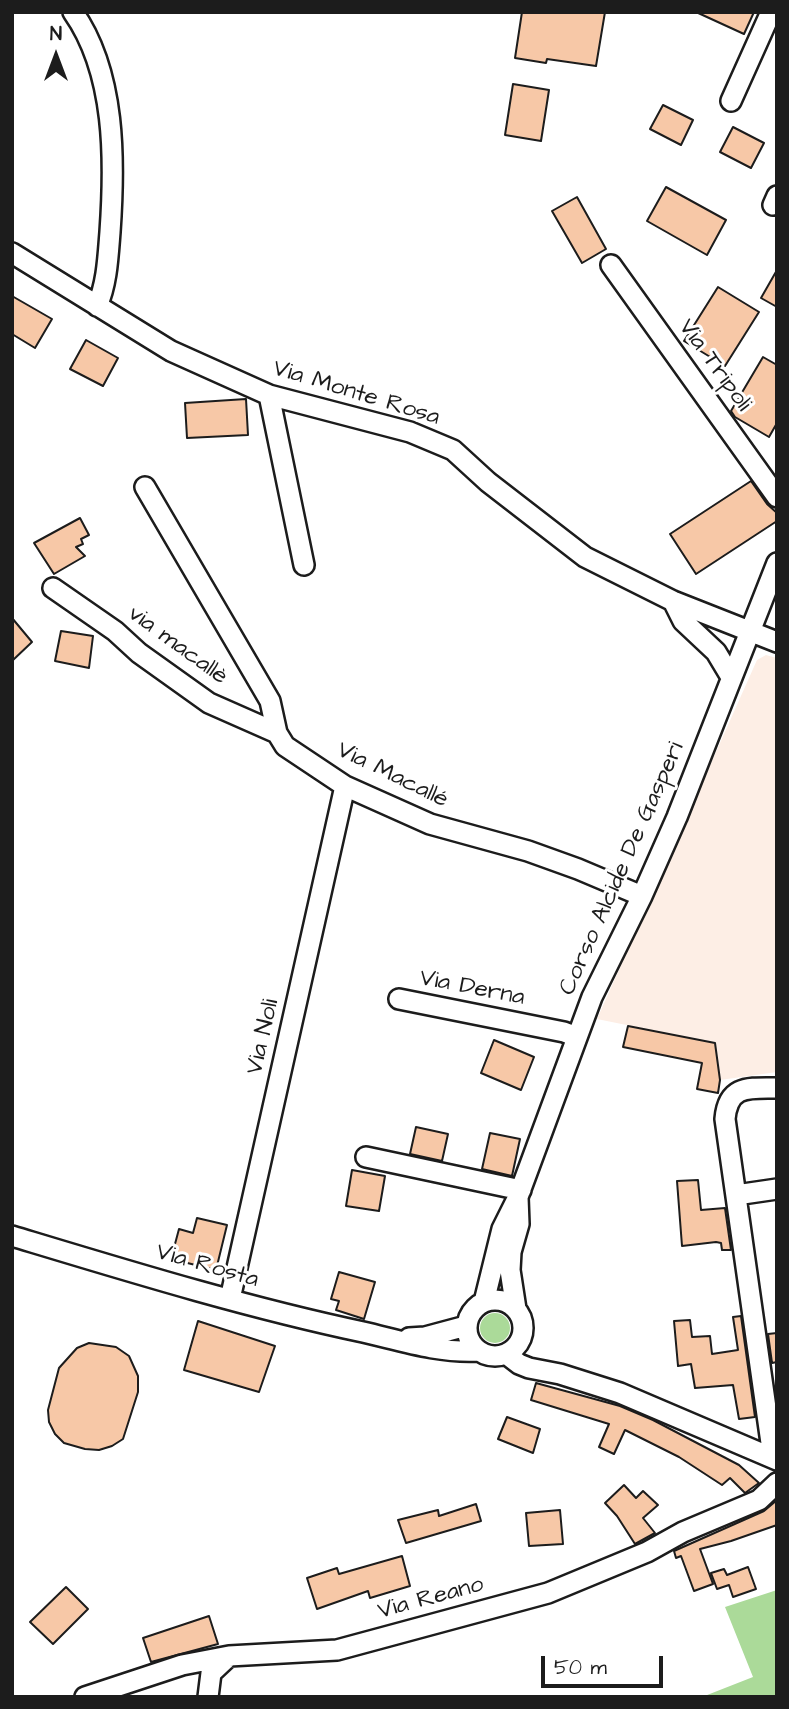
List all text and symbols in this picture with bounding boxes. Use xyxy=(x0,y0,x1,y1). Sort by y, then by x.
north arrow xyxy=(21,21,91,91)
text: N xyxy=(50,21,62,48)
street label: Via Tripoli xyxy=(671,314,757,418)
street label: Via Monte Rosa xyxy=(269,355,443,433)
street label: via macallè xyxy=(121,600,233,692)
street label: Via Macallé xyxy=(332,737,452,815)
street label: Corso Alcide De Gasperi xyxy=(554,738,692,1000)
street label: Via Derna xyxy=(417,965,527,1013)
street label: Via Noli xyxy=(241,997,287,1077)
street label: Via Rosta xyxy=(153,1239,261,1295)
street label: Via Reano xyxy=(375,1571,487,1627)
scale bar xyxy=(544,1642,666,1686)
text: 50 m xyxy=(554,1653,607,1682)

